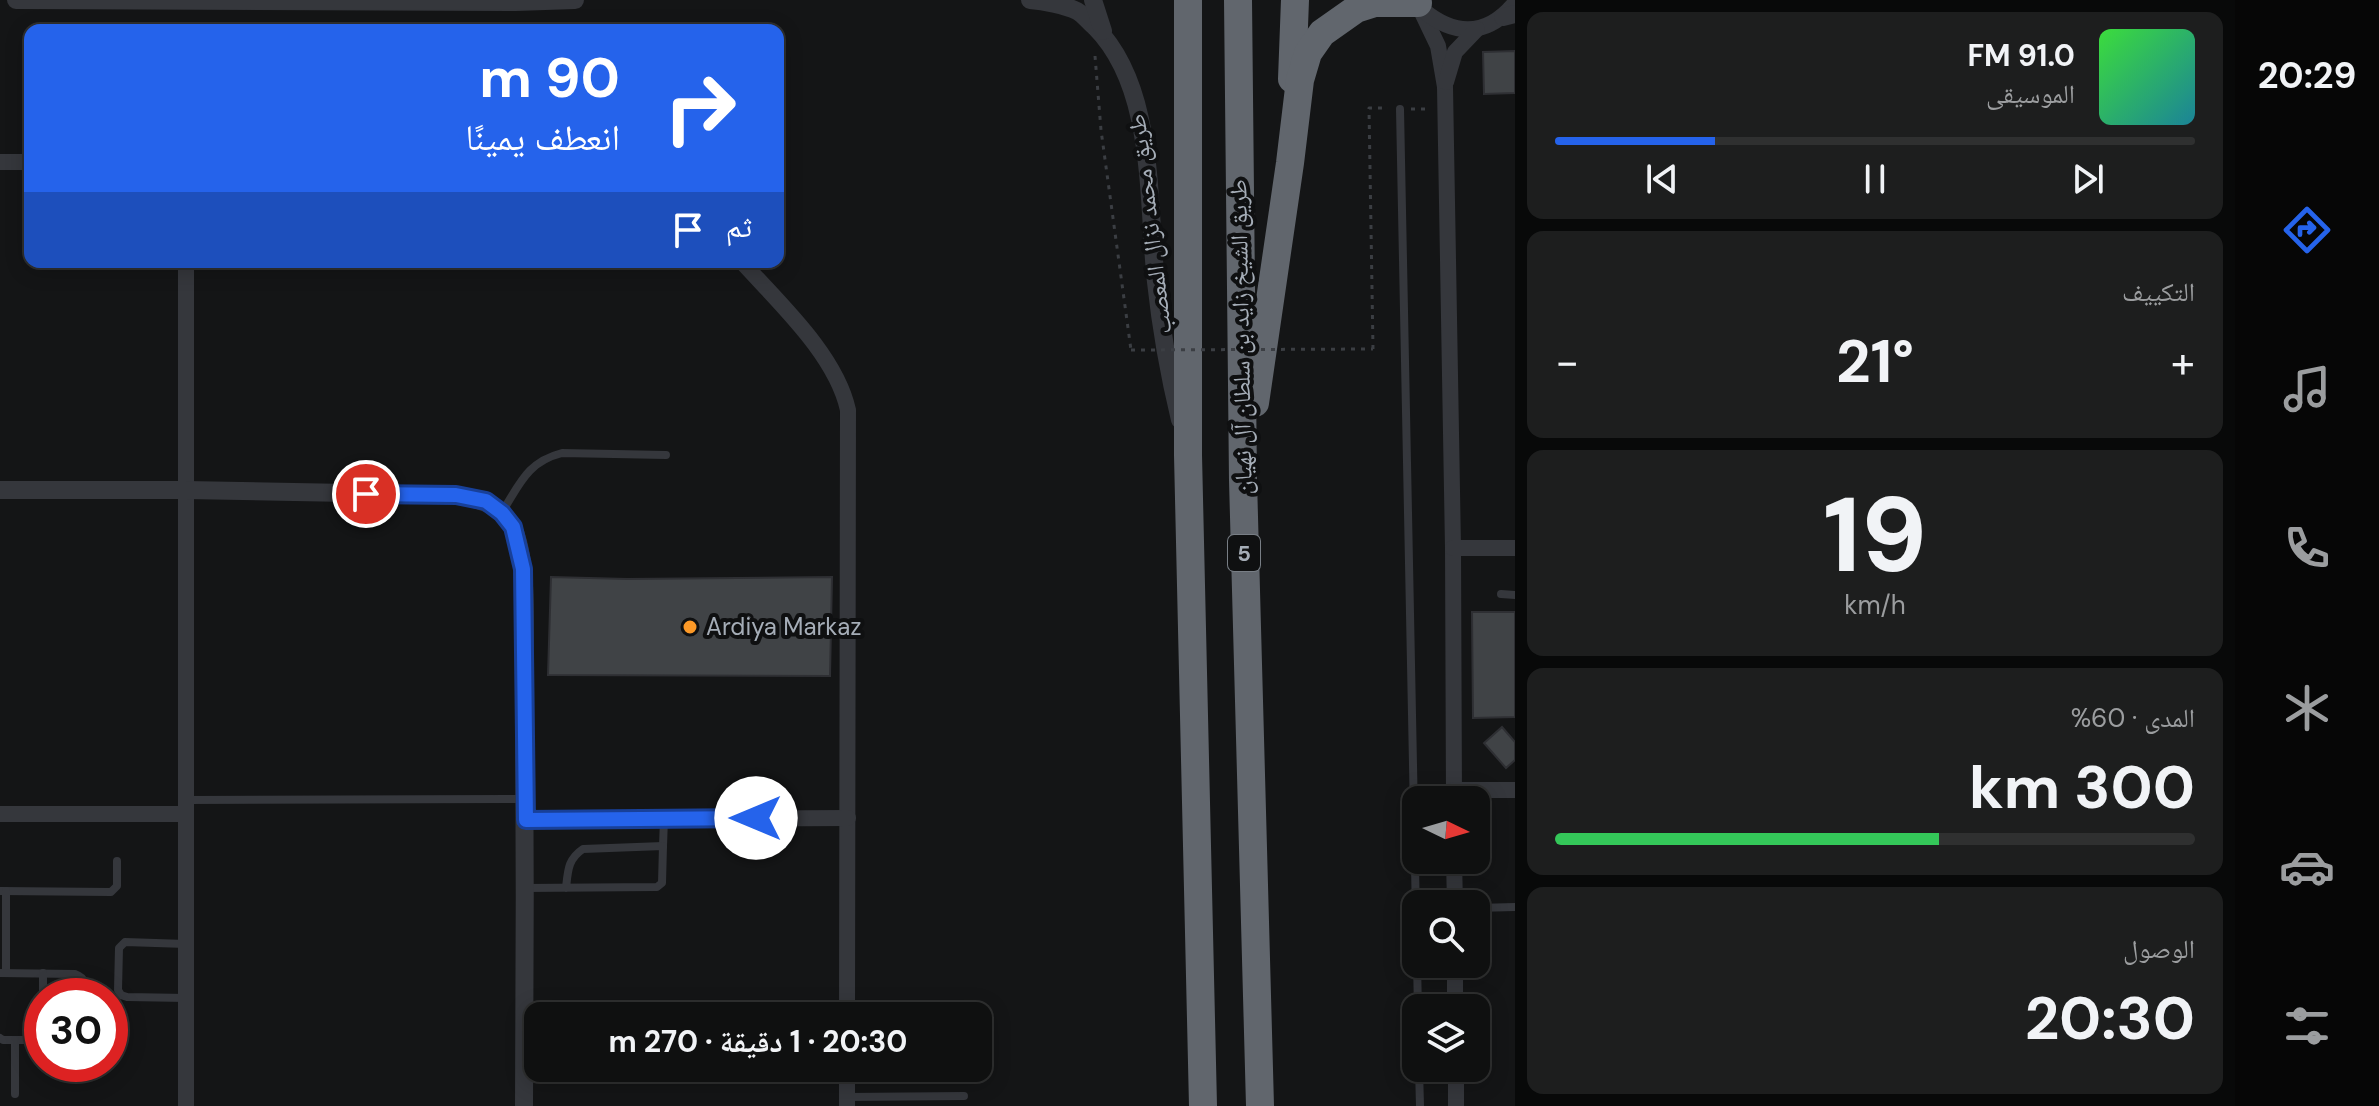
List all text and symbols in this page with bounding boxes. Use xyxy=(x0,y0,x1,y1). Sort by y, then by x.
text: 91.0 FM xyxy=(1967,36,2075,75)
text: 90 m xyxy=(479,41,620,114)
text: 20:29 xyxy=(2258,52,2356,99)
icon: right xyxy=(648,56,752,160)
text: الموسيقى xyxy=(1986,77,2075,111)
street label: طريق محمد نزال المعصب xyxy=(1121,112,1178,336)
text: انعطف يمينًا xyxy=(465,114,620,161)
icon: previous xyxy=(1640,157,1684,201)
icon: pause xyxy=(1853,157,1897,201)
icon: next xyxy=(2066,157,2110,201)
street label: طريق الشيخ زايد بن سلطان آل نهيان xyxy=(1222,179,1259,495)
icon: directions xyxy=(2279,202,2335,258)
text: ثم xyxy=(726,207,752,246)
icon: arrive xyxy=(666,208,710,252)
text: التكييف xyxy=(2122,275,2195,309)
text: 21° xyxy=(1836,322,1914,401)
text: − xyxy=(1555,333,1579,391)
text: + xyxy=(2171,333,2195,391)
icon: music xyxy=(2279,361,2335,417)
pin xyxy=(332,460,400,528)
text: 19 xyxy=(1823,468,1927,603)
icon: arrive xyxy=(344,472,388,516)
icon: phone xyxy=(2279,520,2335,576)
road number: 5 xyxy=(1228,535,1260,571)
text: km/h xyxy=(1844,588,1906,622)
place label: Ardiya Markaz xyxy=(706,611,861,642)
marker: Ardiya Markaz xyxy=(681,618,699,636)
icon: climate xyxy=(2279,680,2335,736)
text: المدى · 60% xyxy=(2071,701,2195,735)
text: 300 km xyxy=(1969,748,2195,827)
position arrow xyxy=(714,776,798,860)
north arrow xyxy=(1402,786,1490,874)
map controls xyxy=(1402,786,1490,1082)
icon: car xyxy=(2279,839,2335,895)
button: search xyxy=(1402,890,1490,978)
text: الوصول xyxy=(2123,932,2195,966)
speed limit sign: 30 xyxy=(24,978,128,1082)
text: 20:30 xyxy=(2025,979,2195,1058)
button: layers xyxy=(1402,994,1490,1082)
icon: filters xyxy=(2279,998,2335,1054)
text: 20:30 · 1 دقيقة · 270 m xyxy=(609,1022,907,1061)

